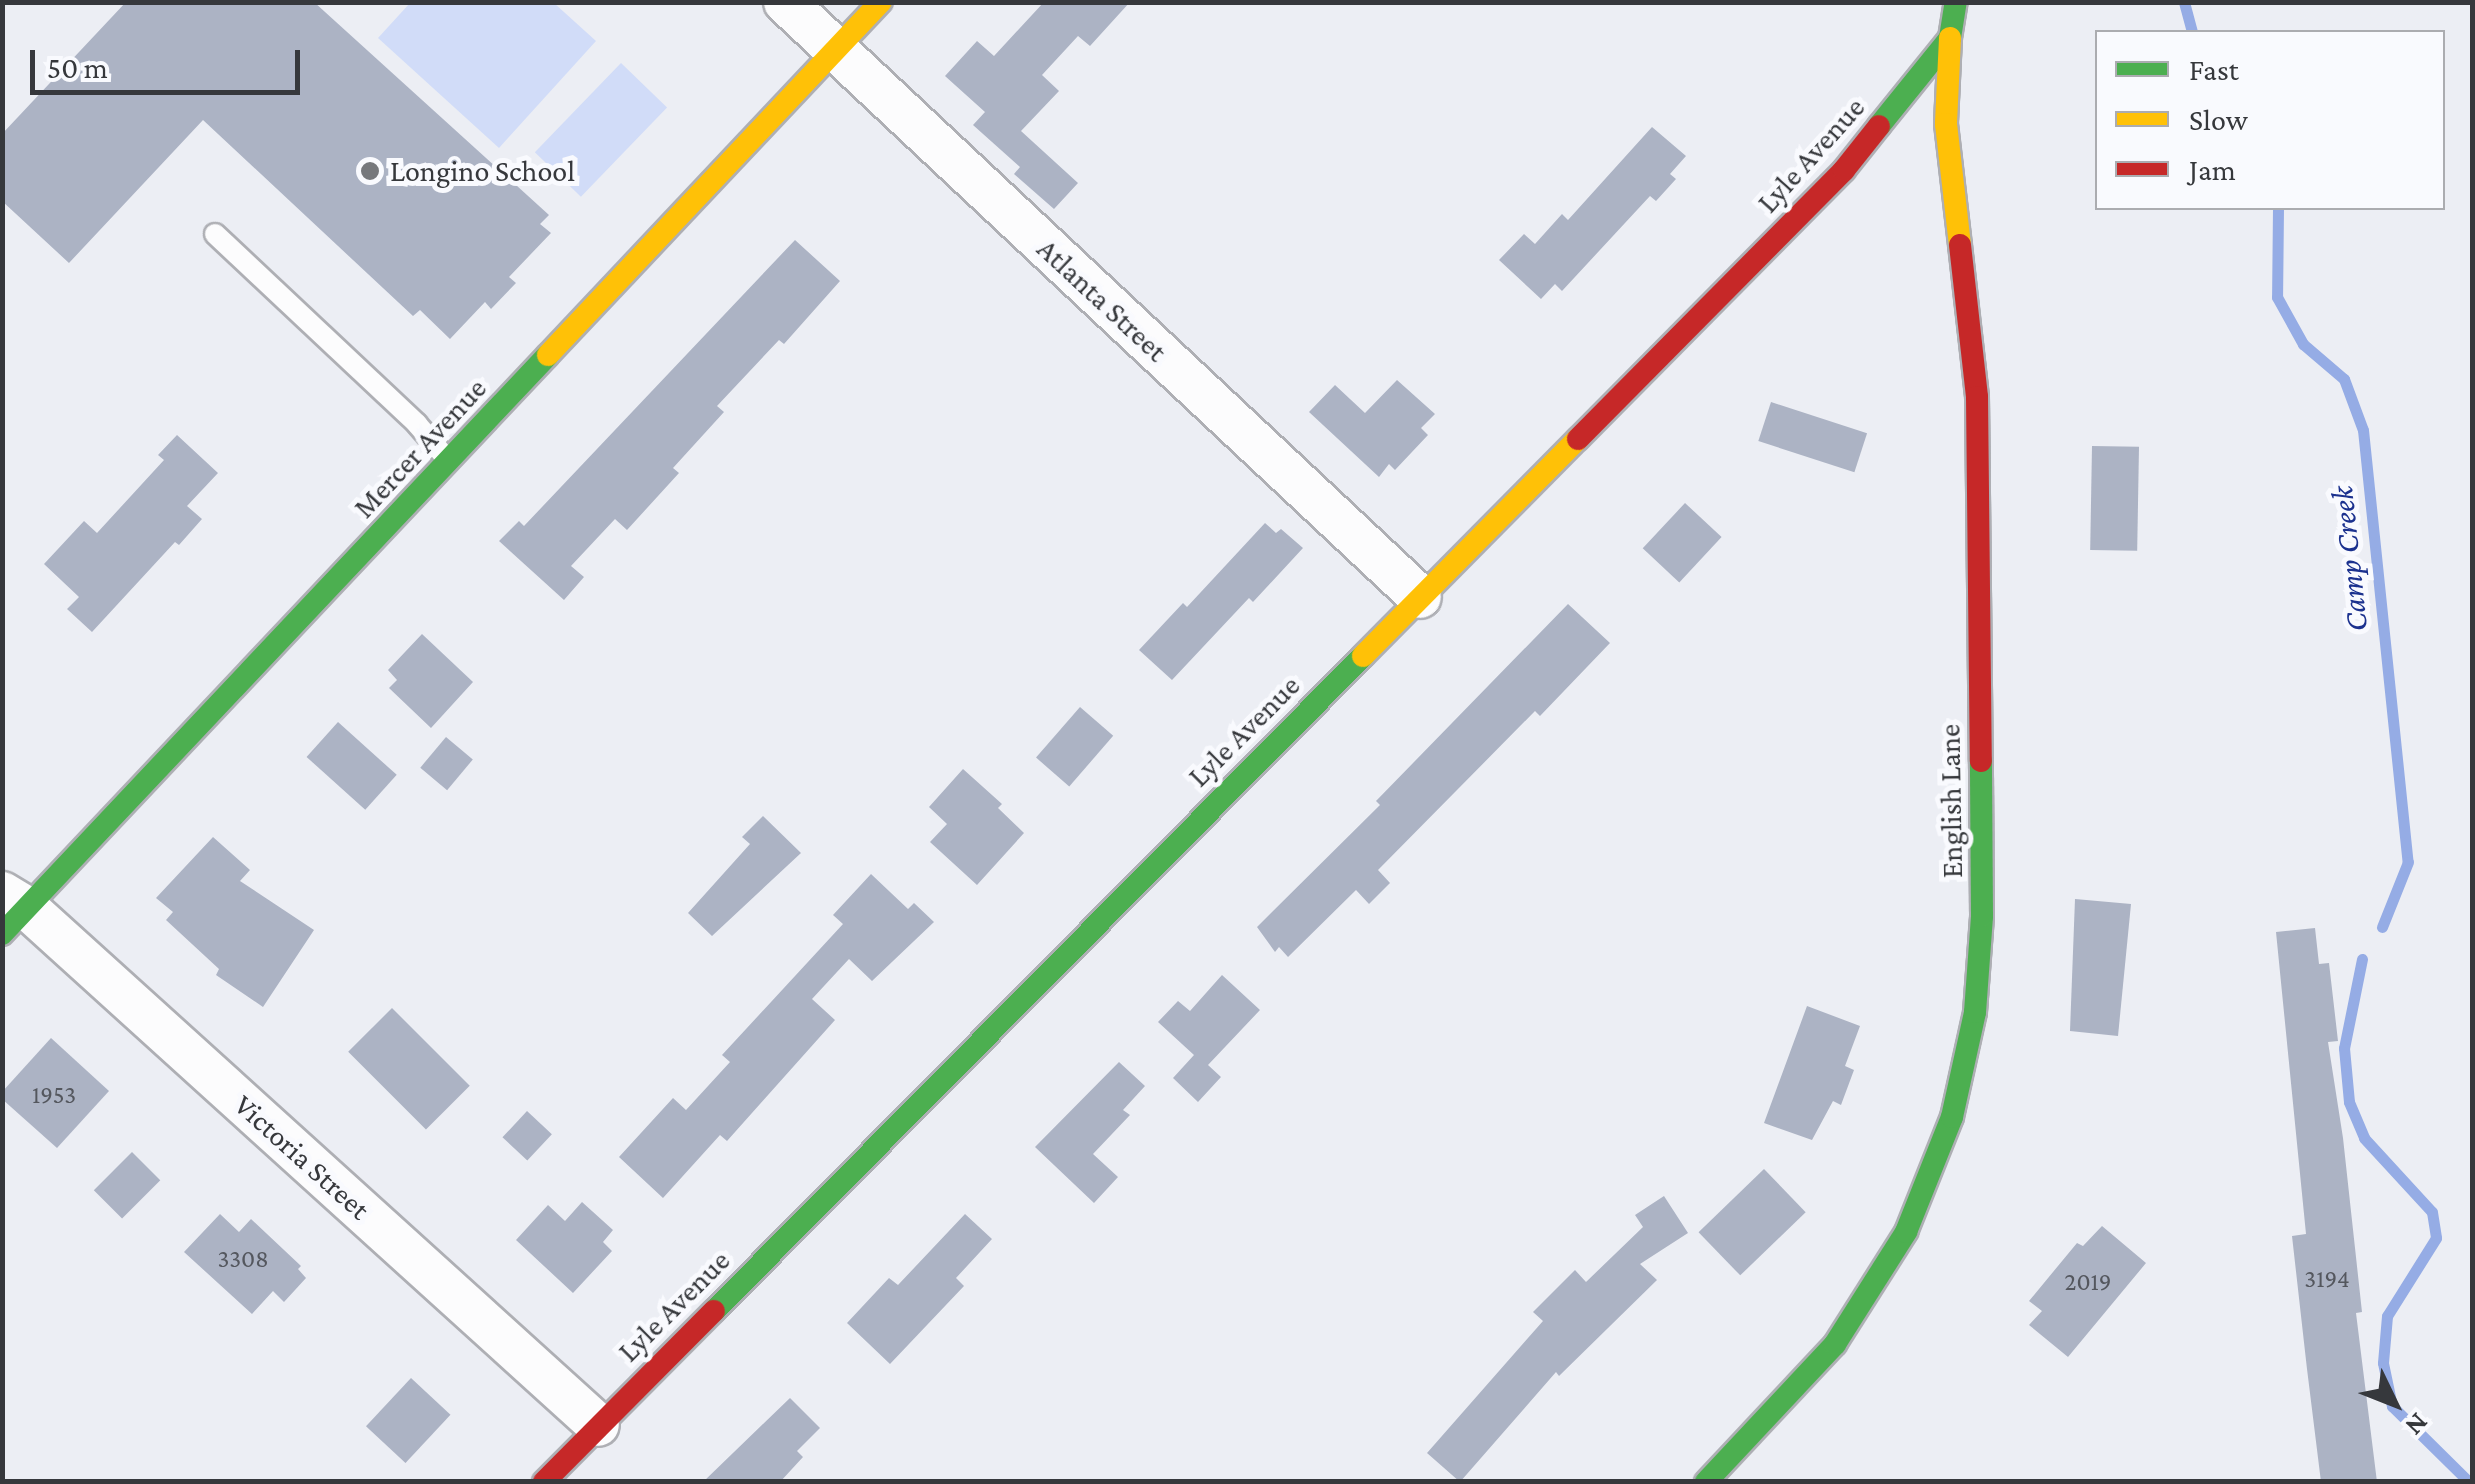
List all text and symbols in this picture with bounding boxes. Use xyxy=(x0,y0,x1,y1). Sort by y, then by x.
scale bar xyxy=(35,30,305,92)
legend xyxy=(2095,30,2445,210)
text: 50 m xyxy=(47,51,108,84)
text: Fast xyxy=(2189,53,2239,86)
street label: Lyle Avenue xyxy=(1750,90,1872,220)
text: Slow xyxy=(2189,103,2248,136)
place label: Longino School xyxy=(390,153,575,189)
text: Jam xyxy=(2189,153,2236,186)
marker: Longino School xyxy=(359,160,381,182)
street label: Atlanta Street xyxy=(1030,231,1174,369)
street label: Mercer Avenue xyxy=(346,371,494,525)
water label: Camp Creek xyxy=(2322,484,2376,634)
street label: Lyle Avenue xyxy=(1181,668,1307,794)
street label: English Lane xyxy=(1932,724,1970,878)
house number: 1953 xyxy=(32,1080,76,1110)
street label: Victoria Street xyxy=(227,1087,377,1227)
street label: Lyle Avenue xyxy=(611,1243,737,1369)
house number: 3308 xyxy=(217,1244,269,1274)
house number: 3194 xyxy=(2304,1264,2350,1294)
house number: 2019 xyxy=(2064,1267,2112,1297)
north arrow xyxy=(2345,1354,2445,1454)
text: N xyxy=(2399,1407,2435,1442)

